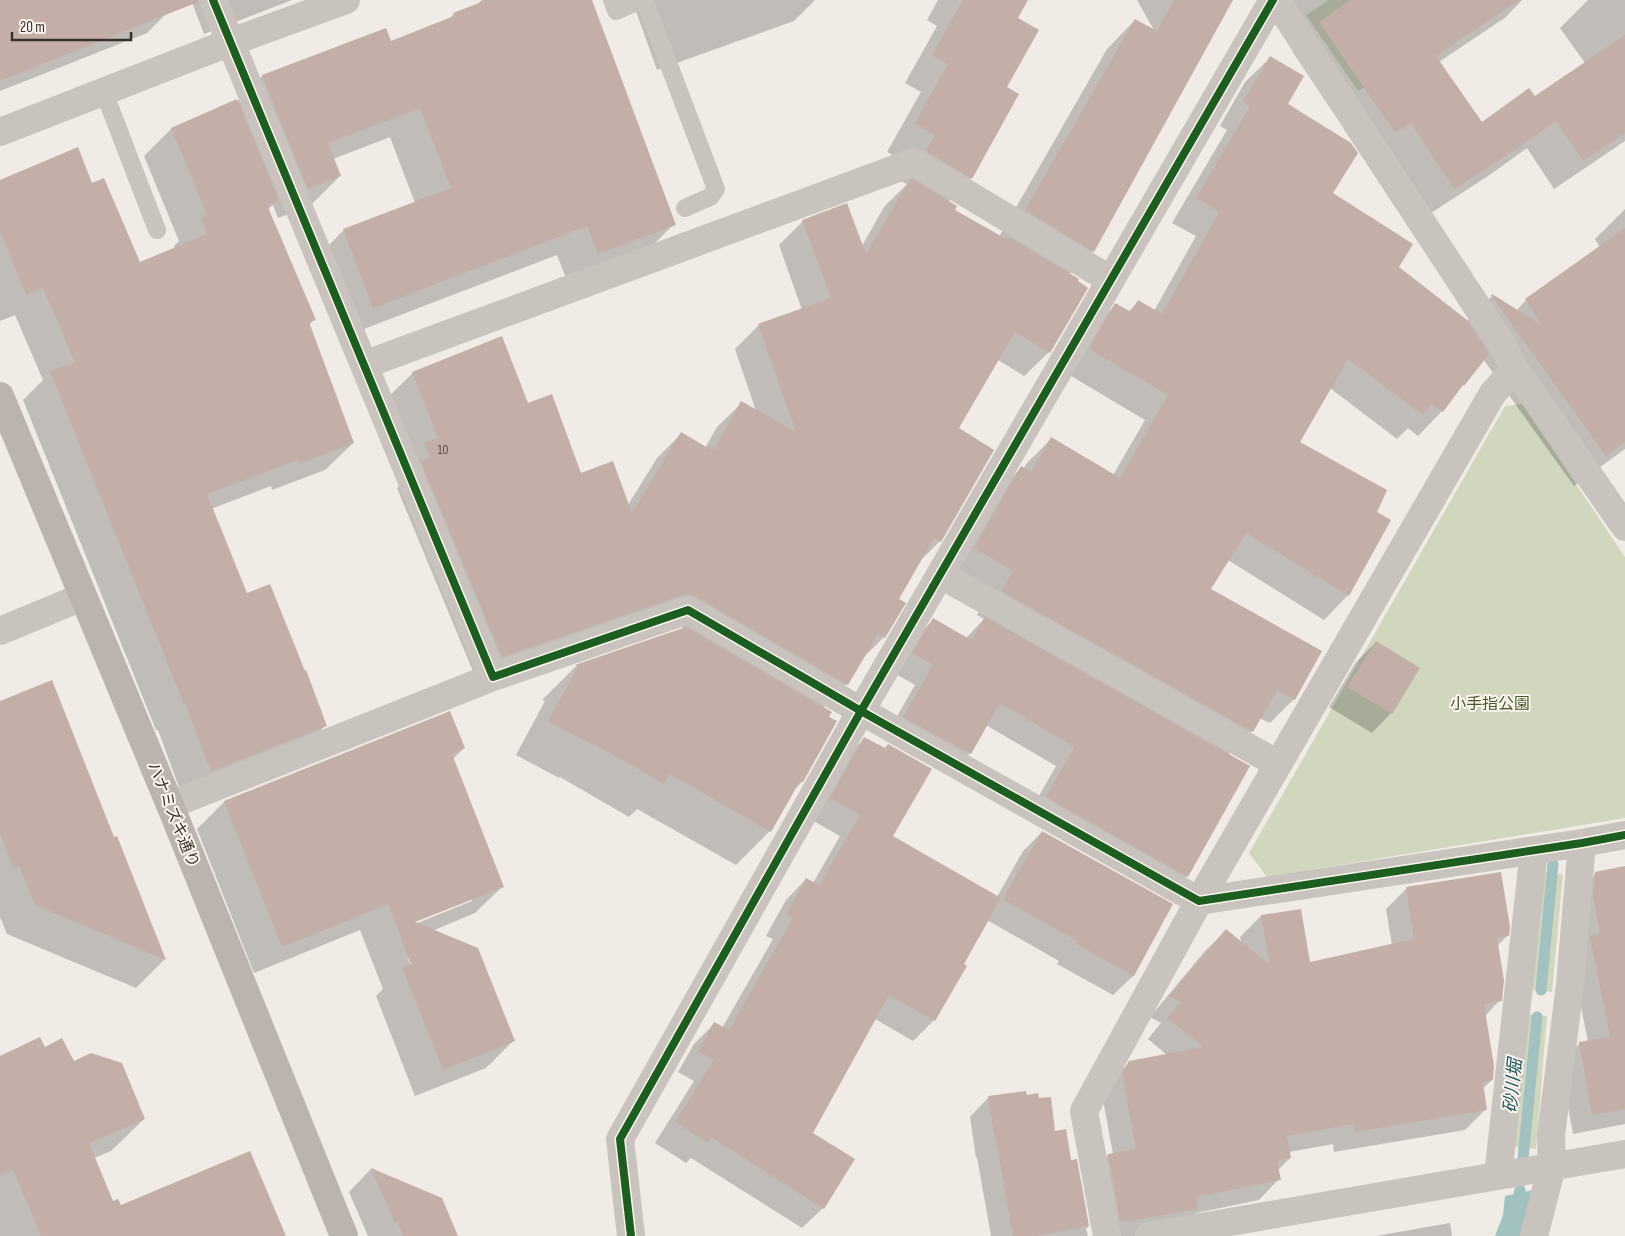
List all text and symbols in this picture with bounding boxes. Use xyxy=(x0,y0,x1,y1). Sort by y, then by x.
scale bar xyxy=(12,10,131,42)
text: 20 m xyxy=(20,18,45,37)
house number: 10 xyxy=(437,441,449,458)
park label: 小手指公園 xyxy=(1450,695,1530,714)
street label: ハナミズキ通り xyxy=(143,760,203,870)
water label: 砂川堀 xyxy=(1500,1055,1527,1114)

